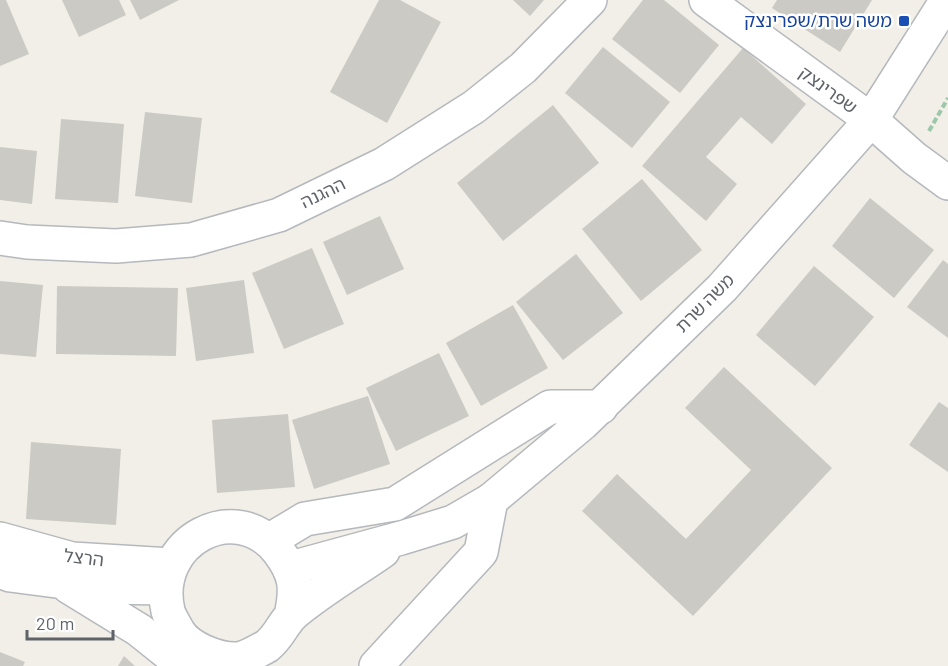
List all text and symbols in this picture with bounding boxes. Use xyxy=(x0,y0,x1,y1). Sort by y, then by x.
place label: משה שרת/שפרינצק xyxy=(744,9,892,31)
marker: משה שרת/שפרינצק xyxy=(897,14,911,28)
street label: שפרינצק xyxy=(795,61,862,118)
street label: ההגנה xyxy=(296,172,349,212)
street label: משה שרת xyxy=(670,268,738,336)
street label: הרצל xyxy=(63,544,105,570)
scale bar xyxy=(27,603,112,641)
text: 20 m xyxy=(36,612,74,634)

